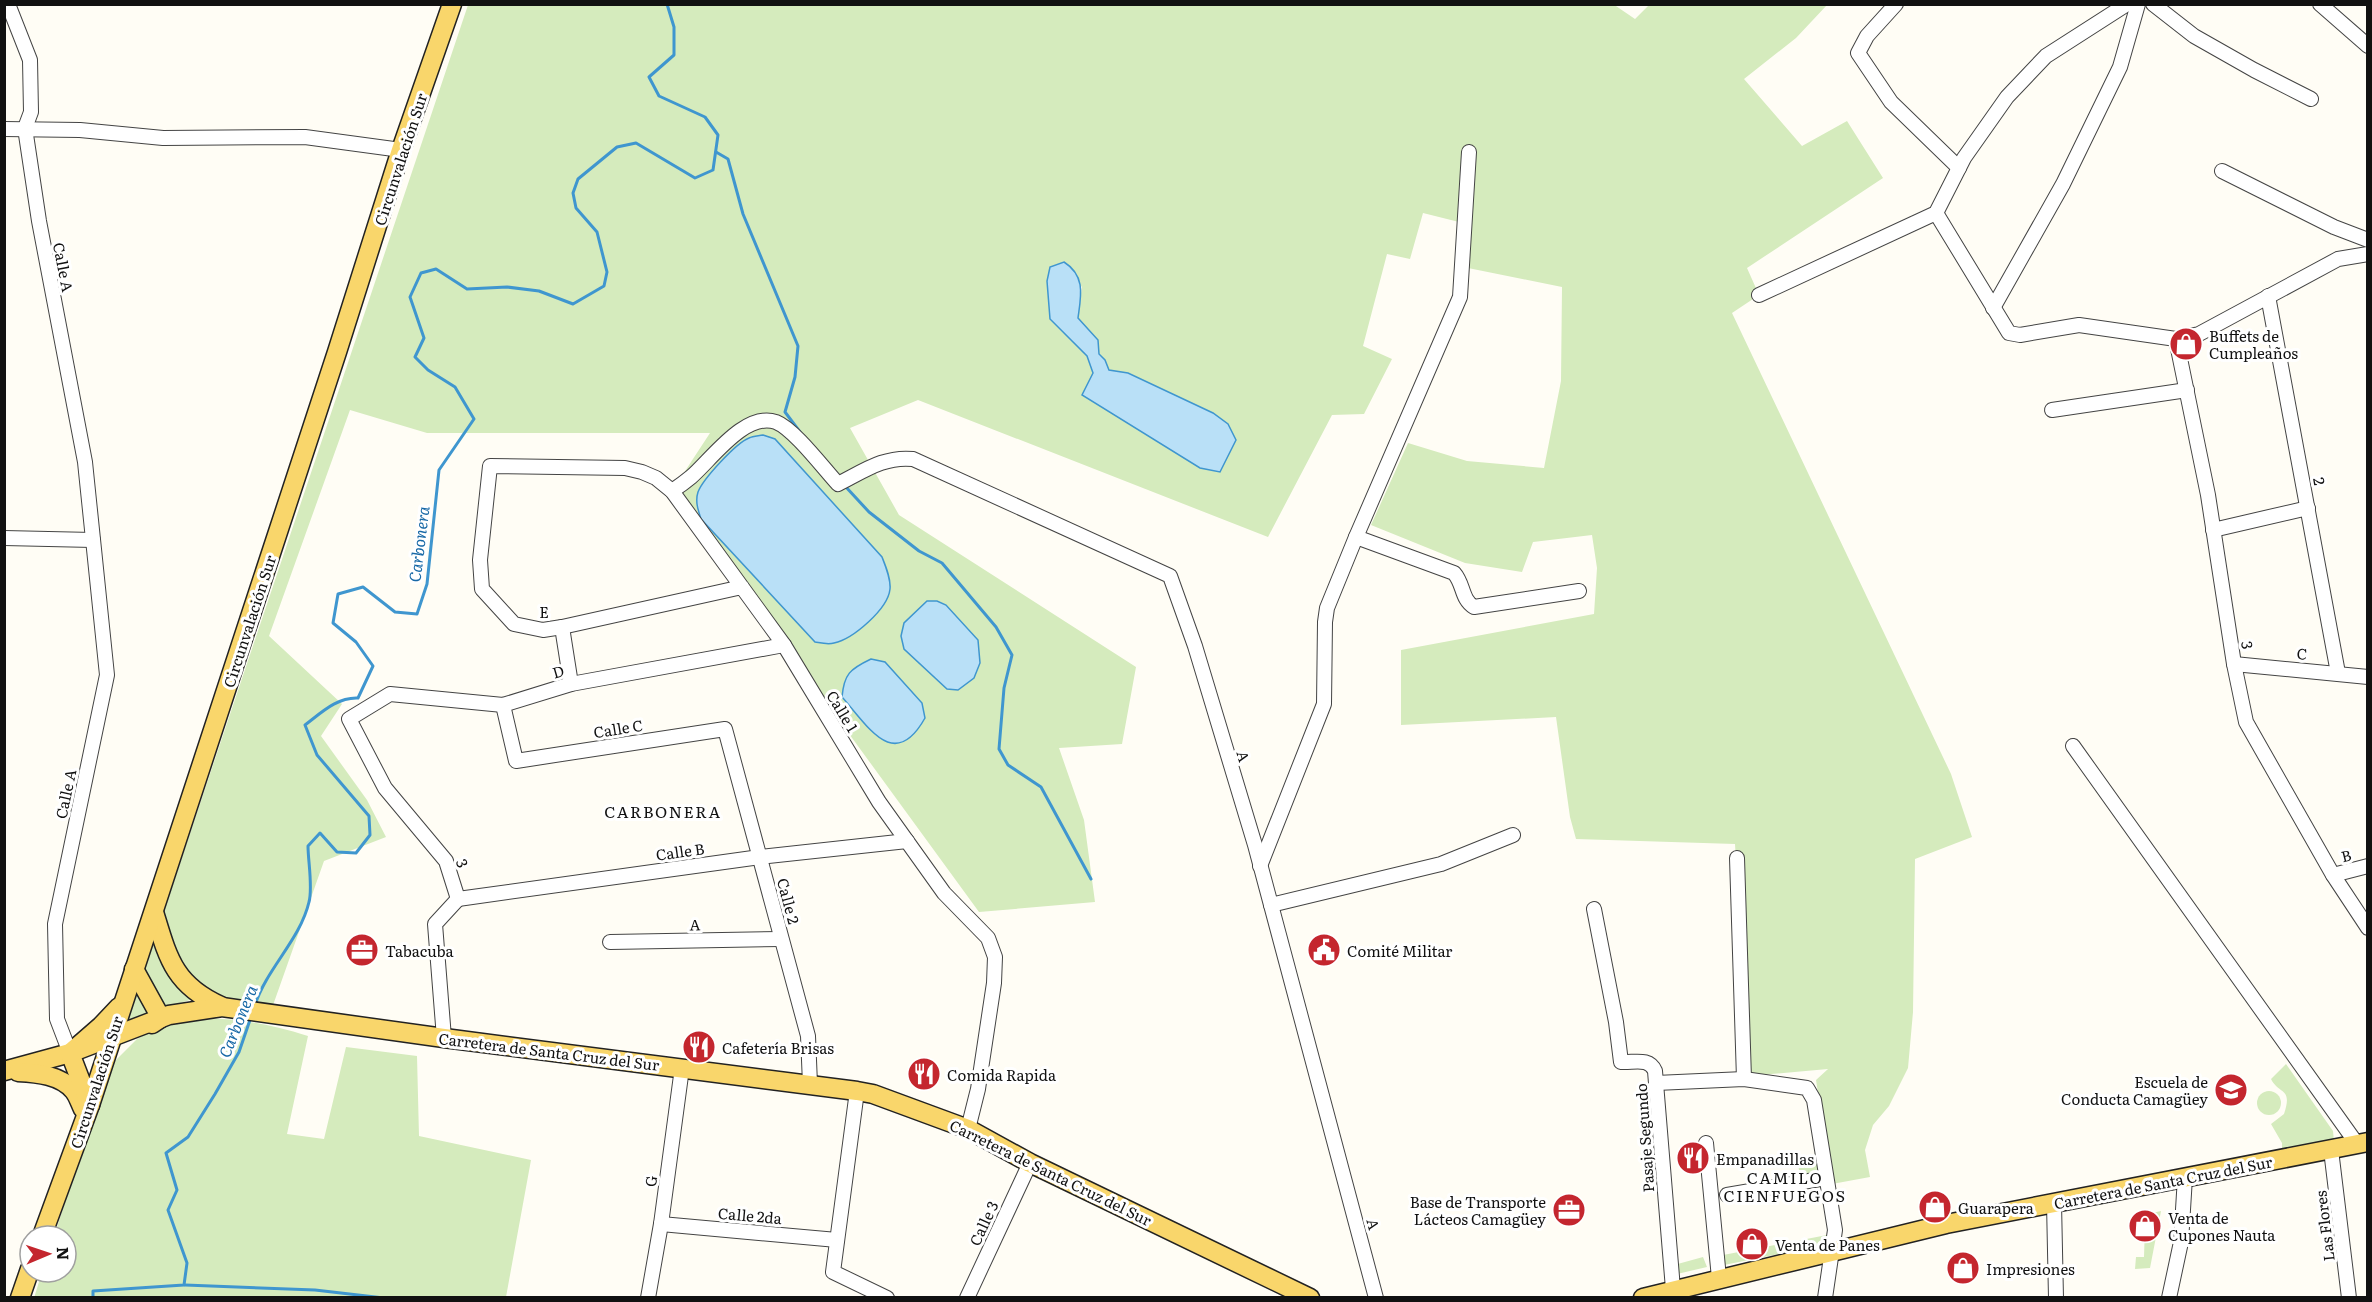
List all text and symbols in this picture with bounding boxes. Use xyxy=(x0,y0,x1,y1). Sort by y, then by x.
street label: Circunvalación Sur xyxy=(368,90,432,228)
street label: Calle A xyxy=(48,240,80,294)
place label: Buffets de Cumpleaños xyxy=(2209,324,2298,364)
shop icon: Buffets de Cumpleaños xyxy=(2168,326,2204,362)
street label: 2 xyxy=(2308,475,2332,487)
water label: Carbonera xyxy=(401,504,435,583)
street label: Circunvalación Sur xyxy=(217,552,281,690)
street label: E xyxy=(539,600,549,623)
street label: 3 xyxy=(2236,639,2260,651)
street label: C xyxy=(2296,641,2308,665)
street label: D xyxy=(549,658,567,684)
street label: Calle 1 xyxy=(821,686,865,736)
street label: Calle C xyxy=(592,713,644,743)
street label: A xyxy=(1231,748,1257,764)
street label: Calle A xyxy=(49,767,81,821)
district label: CARBONERA xyxy=(604,799,722,823)
street label: Calle B xyxy=(654,836,706,866)
street label: B xyxy=(2338,843,2354,867)
street label: 3 xyxy=(451,855,475,871)
street label: Calle 2 xyxy=(772,875,806,927)
street label: A xyxy=(689,912,701,936)
office icon: Tabacuba xyxy=(344,932,380,968)
public building icon: Comité Militar xyxy=(1306,932,1342,968)
place label: Tabacuba xyxy=(385,939,455,962)
place label: Comité Militar xyxy=(1347,939,1452,962)
water label: Carbonera xyxy=(212,980,263,1061)
street label: Circunvalación Sur xyxy=(64,1013,128,1151)
street label: Carretera de Santa Cruz del Sur xyxy=(437,1026,661,1076)
restaurant icon: Cafetería Brisas xyxy=(681,1029,717,1065)
place label: Cafetería Brisas xyxy=(722,1036,834,1059)
restaurant icon: Comida Rapida xyxy=(906,1056,942,1092)
place label: Comida Rapida xyxy=(947,1063,1057,1086)
place label: Escuela de Conducta Camagüey xyxy=(2061,1070,2208,1110)
school or university icon: Escuela de Conducta Camagüey xyxy=(2213,1072,2249,1108)
street label: Pasaje Segundo xyxy=(1629,1082,1659,1193)
street label: Carretera de Santa Cruz del Sur xyxy=(946,1113,1156,1231)
restaurant icon: Empanadillas xyxy=(1675,1140,1711,1176)
place label: Empanadillas xyxy=(1716,1147,1814,1170)
street label: Carretera de Santa Cruz del Sur xyxy=(2052,1150,2274,1214)
district label: CAMILO CIENFUEGOS xyxy=(1724,1165,1846,1207)
street label: G xyxy=(638,1174,662,1188)
shop icon: Guarapera xyxy=(1917,1189,1953,1225)
street label: Las Flores xyxy=(2308,1189,2340,1263)
place label: Base de Transporte Lácteos Camagüey xyxy=(1410,1190,1546,1230)
office icon: Base de Transporte Lácteos Camagüey xyxy=(1551,1192,1587,1228)
place label: Guarapera xyxy=(1958,1196,2035,1219)
street label: Calle 3 xyxy=(963,1197,1003,1249)
street label: Calle 2da xyxy=(717,1201,784,1229)
place label: Venta de Cupones Nauta xyxy=(2168,1206,2276,1246)
shop icon: Venta de Cupones Nauta xyxy=(2127,1208,2163,1244)
street label: A xyxy=(1361,1216,1387,1232)
north arrow xyxy=(18,1224,78,1284)
shop icon: Venta de Panes xyxy=(1734,1226,1770,1262)
place label: Venta de Panes xyxy=(1775,1233,1880,1256)
text: N xyxy=(52,1246,76,1261)
shop icon: Impresiones xyxy=(1945,1250,1981,1286)
place label: Impresiones xyxy=(1986,1257,2075,1280)

